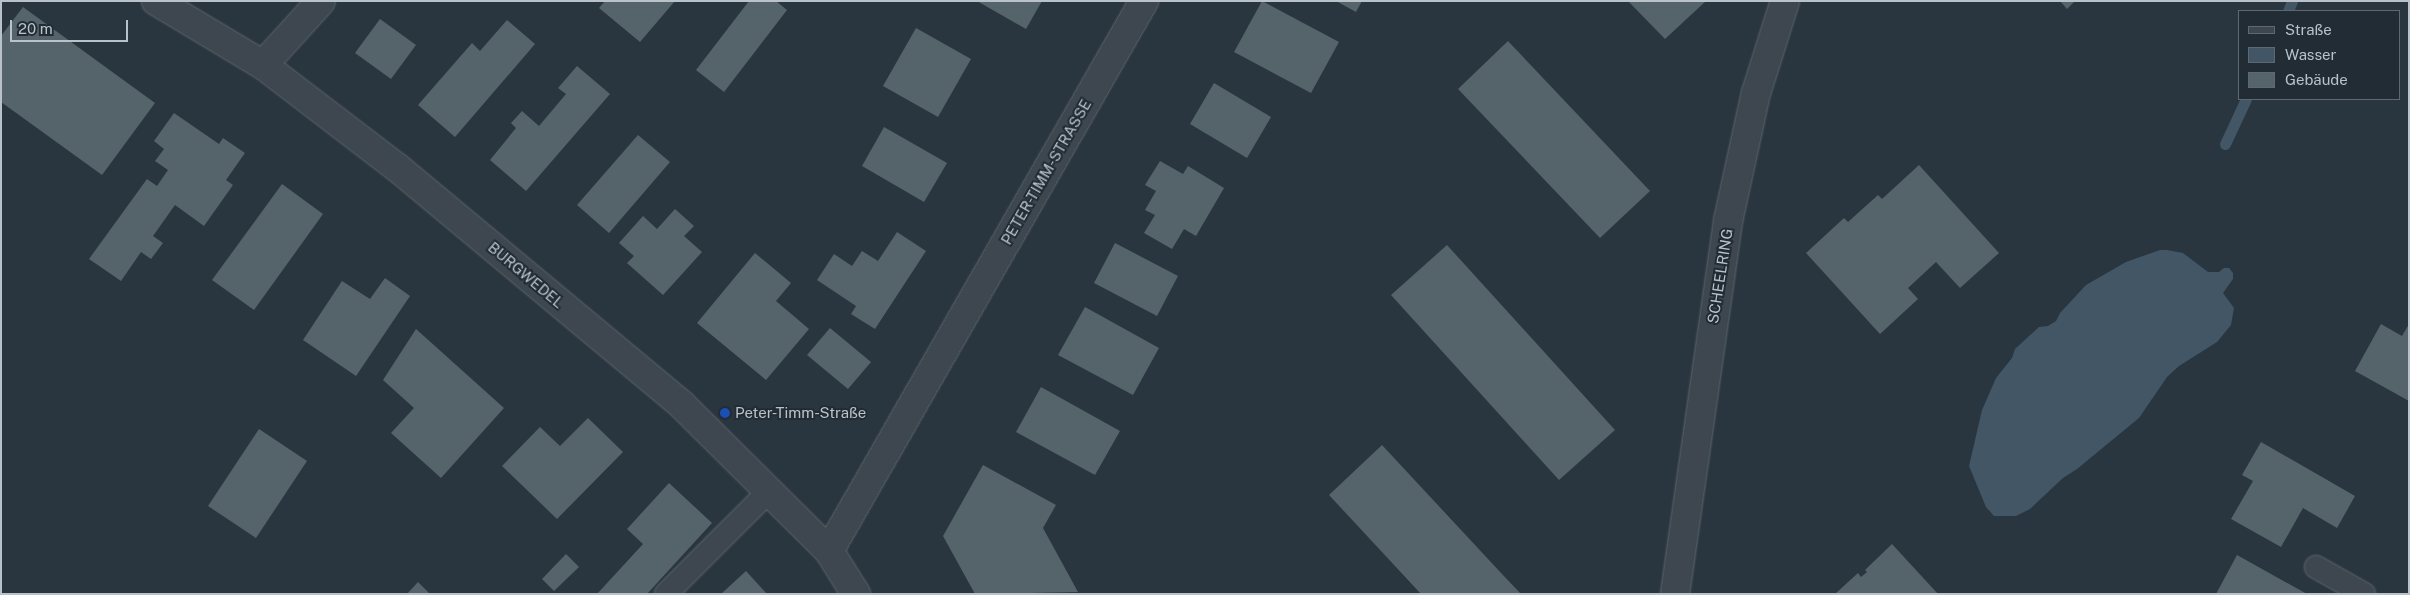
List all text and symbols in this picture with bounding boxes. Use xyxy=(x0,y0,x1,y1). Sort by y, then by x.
scale bar xyxy=(12,10,130,42)
legend xyxy=(2238,10,2400,100)
text: 20 m xyxy=(18,20,53,37)
text: Straße xyxy=(2285,21,2332,38)
text: Wasser xyxy=(2285,46,2336,63)
text: Gebäude xyxy=(2285,71,2348,88)
street label: PETER-TIMM-STRASSE xyxy=(997,96,1095,248)
street label: SCHEELRING xyxy=(1704,227,1736,325)
street label: BURGWEDEL xyxy=(485,238,567,312)
place label: Peter-Timm-Straße xyxy=(735,404,866,422)
marker: Peter-Timm-Straße xyxy=(719,407,731,419)

